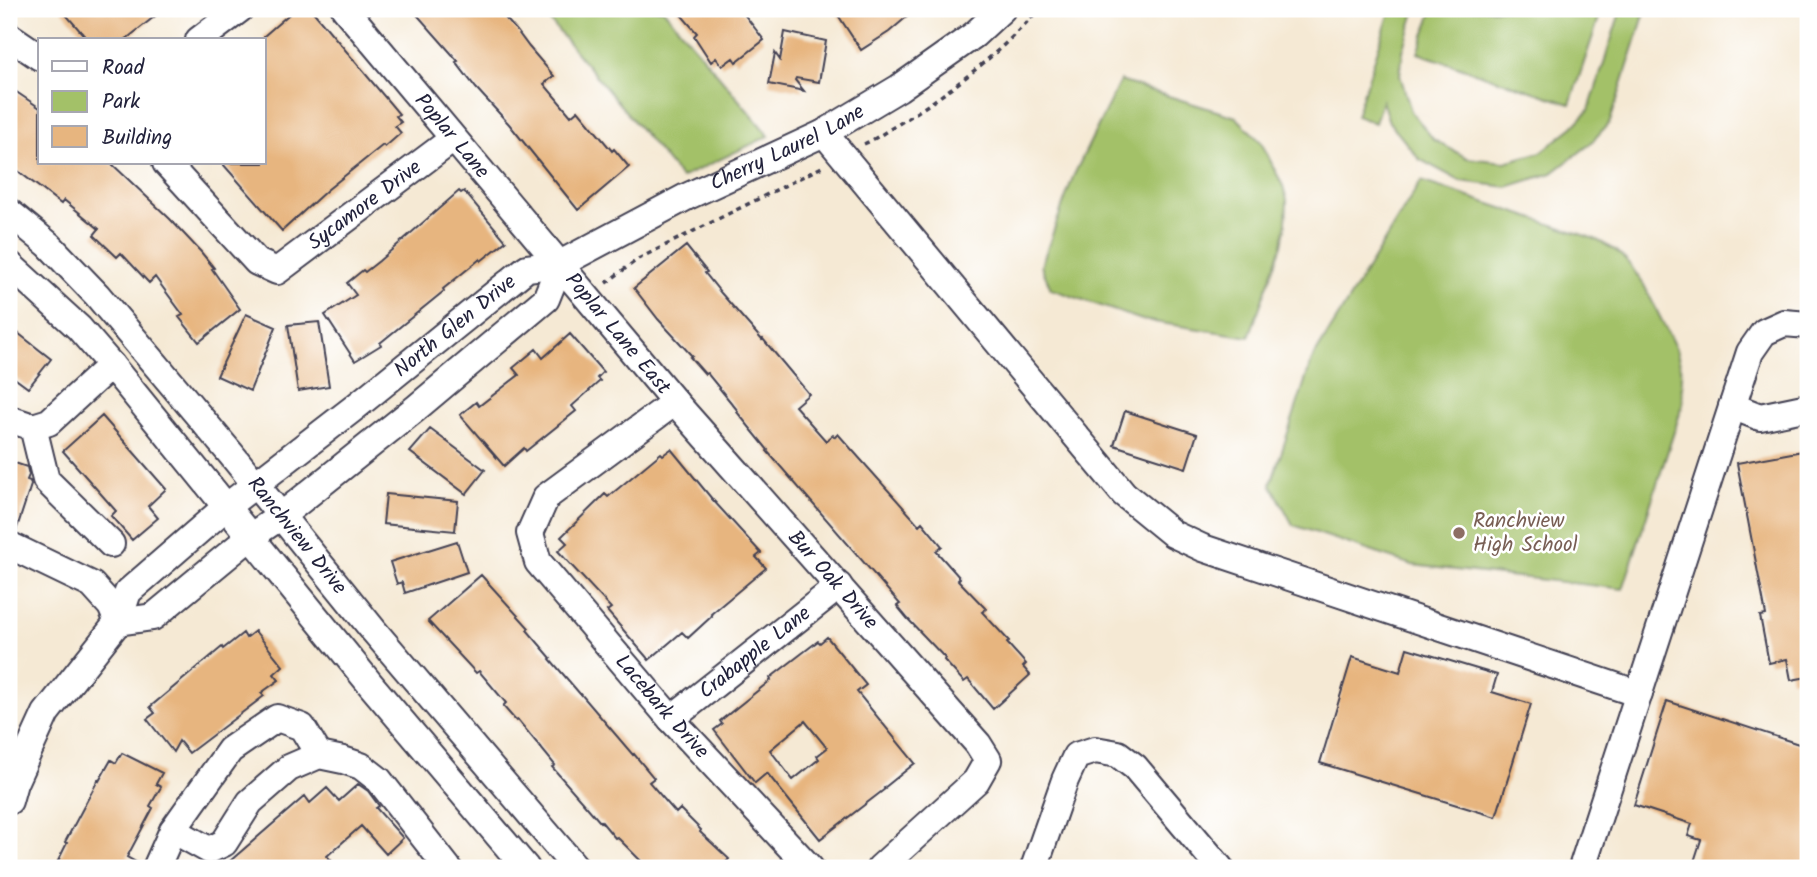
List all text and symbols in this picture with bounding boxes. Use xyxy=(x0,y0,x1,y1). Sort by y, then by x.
legend xyxy=(38,38,266,164)
text: Road xyxy=(102,52,145,85)
text: Park xyxy=(102,86,140,119)
street label: Poplar Lane xyxy=(406,86,498,187)
street label: Cherry Laurel Lane xyxy=(705,95,872,200)
text: Building xyxy=(102,122,172,155)
street label: Sycamore Drive xyxy=(301,151,429,259)
street label: Poplar Lane East xyxy=(556,265,679,403)
street label: North Glen Drive xyxy=(387,266,524,386)
street label: Ranchview Drive xyxy=(239,469,355,602)
place label: Ranchview High School xyxy=(1473,505,1578,562)
street label: Bur Oak Drive xyxy=(779,523,886,638)
marker: Ranchview High School xyxy=(1451,525,1467,541)
street label: Crabapple Lane xyxy=(692,597,819,708)
street label: Lacebark Drive xyxy=(606,647,717,767)

